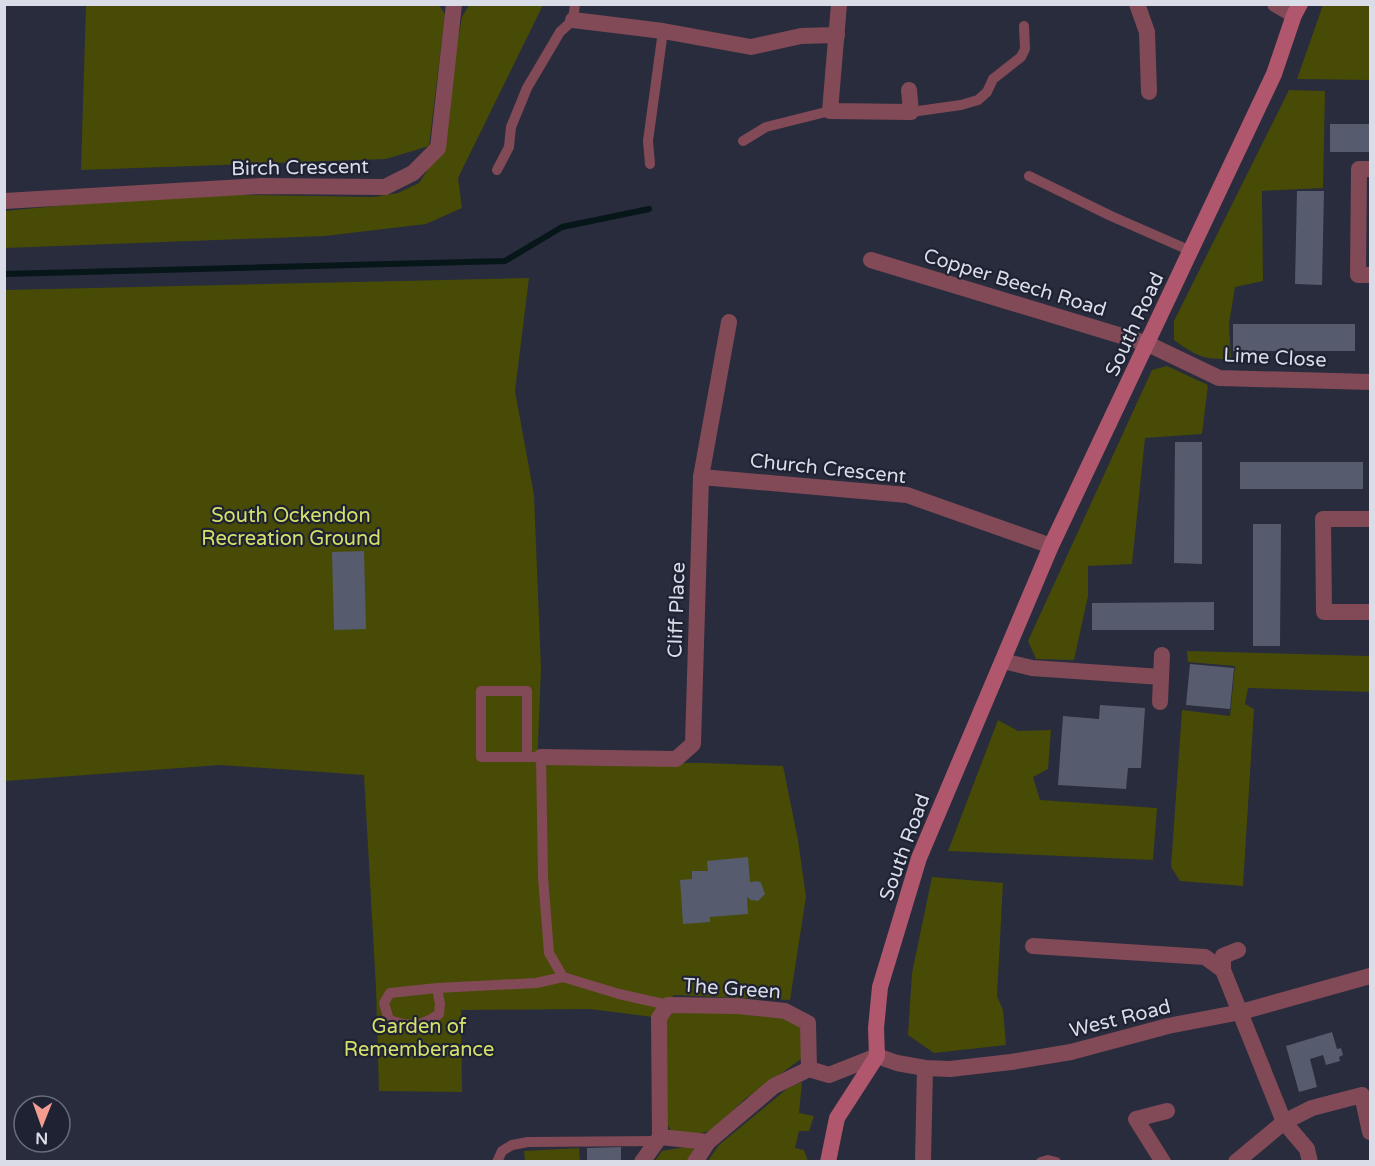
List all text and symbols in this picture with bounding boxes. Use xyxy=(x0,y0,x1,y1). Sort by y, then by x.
street label: Birch Crescent xyxy=(231,155,369,181)
street label: Copper Beech Road xyxy=(920,244,1109,322)
street label: South Road xyxy=(1100,269,1169,380)
street label: Lime Close xyxy=(1223,343,1327,373)
street label: Church Crescent xyxy=(749,449,908,489)
park label: South Ockendon Recreation Ground xyxy=(201,504,381,551)
street label: Cliff Place xyxy=(663,562,691,658)
street label: South Road xyxy=(875,791,935,904)
street label: The Green xyxy=(682,974,782,1004)
street label: West Road xyxy=(1067,995,1173,1043)
park label: Garden of Rememberance xyxy=(344,1015,494,1062)
north arrow xyxy=(12,1094,72,1154)
text: N xyxy=(35,1128,48,1148)

